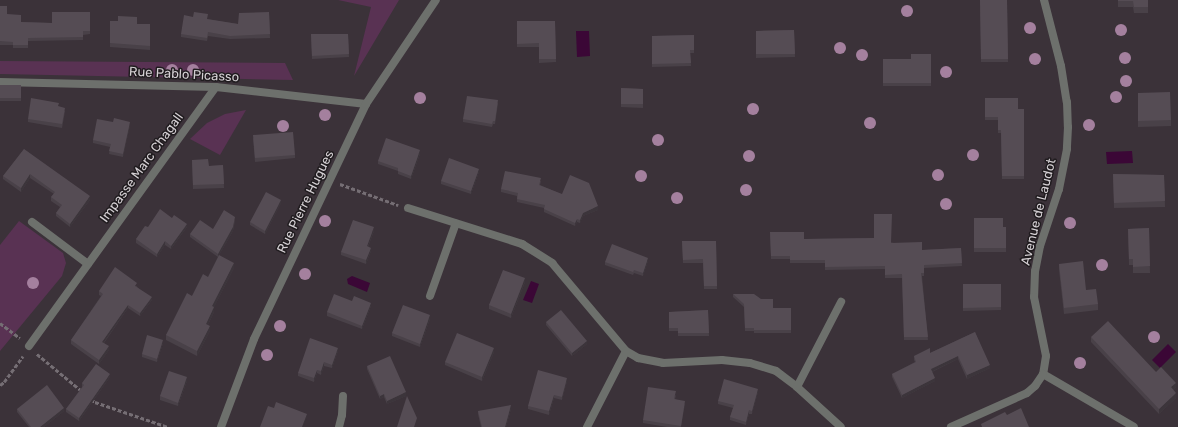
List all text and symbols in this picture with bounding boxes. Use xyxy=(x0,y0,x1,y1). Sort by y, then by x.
street label: Rue Pablo Picasso xyxy=(129,64,239,86)
street label: Impasse Marc Chagall xyxy=(97,110,187,226)
street label: Rue Pierre Hugues xyxy=(274,148,338,256)
street label: Avenue de Laudot xyxy=(1018,157,1060,267)

